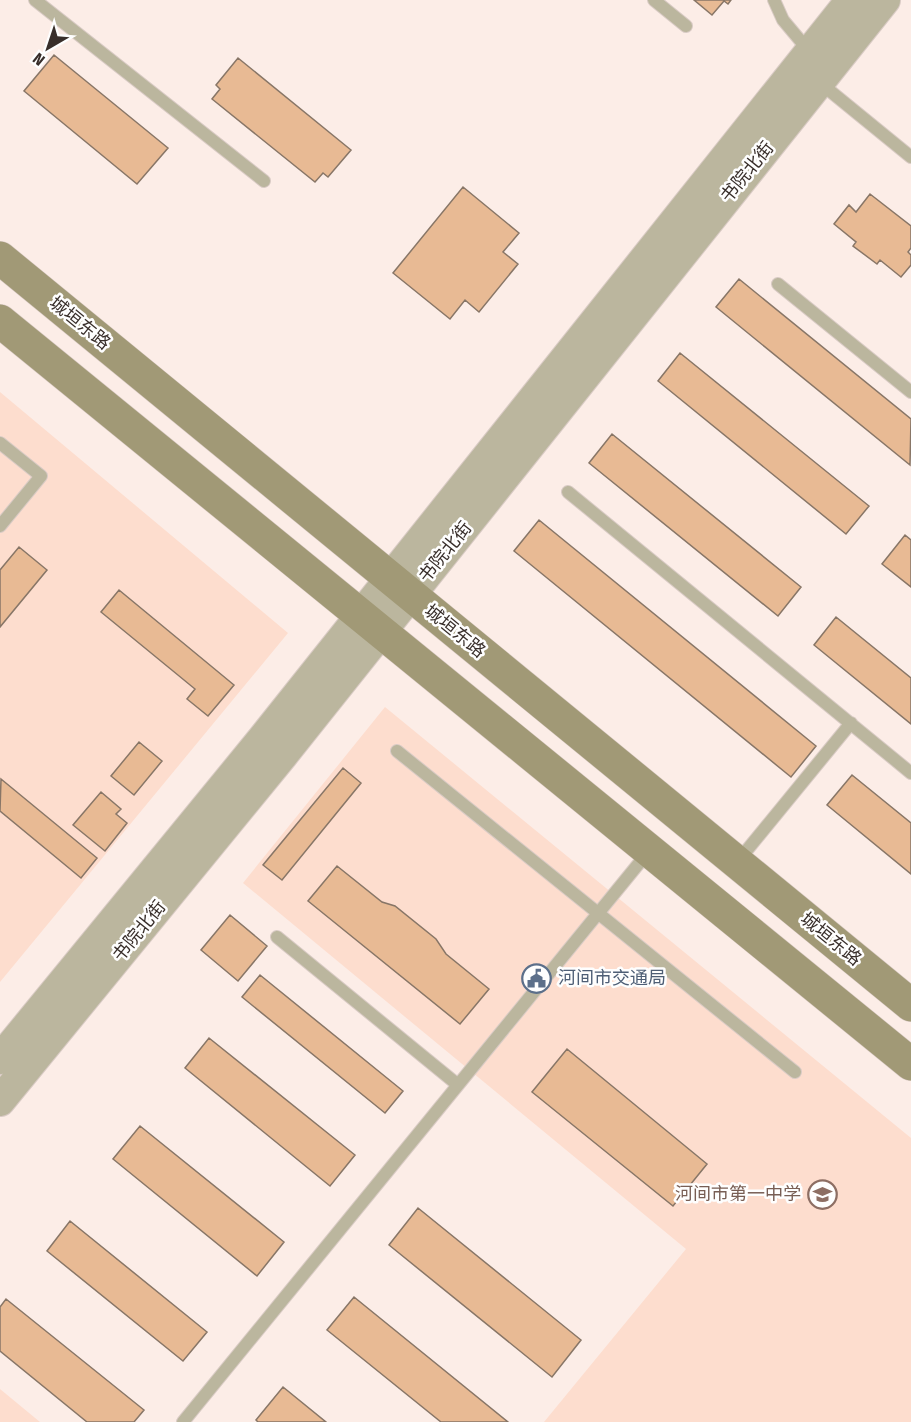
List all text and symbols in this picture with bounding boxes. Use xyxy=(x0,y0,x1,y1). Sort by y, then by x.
north arrow xyxy=(18,18,78,78)
text: N xyxy=(29,49,49,70)
street label: 书院北街 xyxy=(716,137,778,207)
street label: 城垣东路 xyxy=(45,292,115,354)
street label: 书院北街 xyxy=(414,517,476,587)
street label: 城垣东路 xyxy=(420,600,490,662)
street label: 书院北街 xyxy=(108,896,170,966)
street label: 城垣东路 xyxy=(796,908,866,970)
public building icon: 河间市交通局 xyxy=(521,962,553,994)
place label: 河间市交通局 xyxy=(558,967,666,989)
school or university icon: 河间市第一中学 xyxy=(806,1178,838,1210)
place label: 河间市第一中学 xyxy=(675,1183,801,1205)

